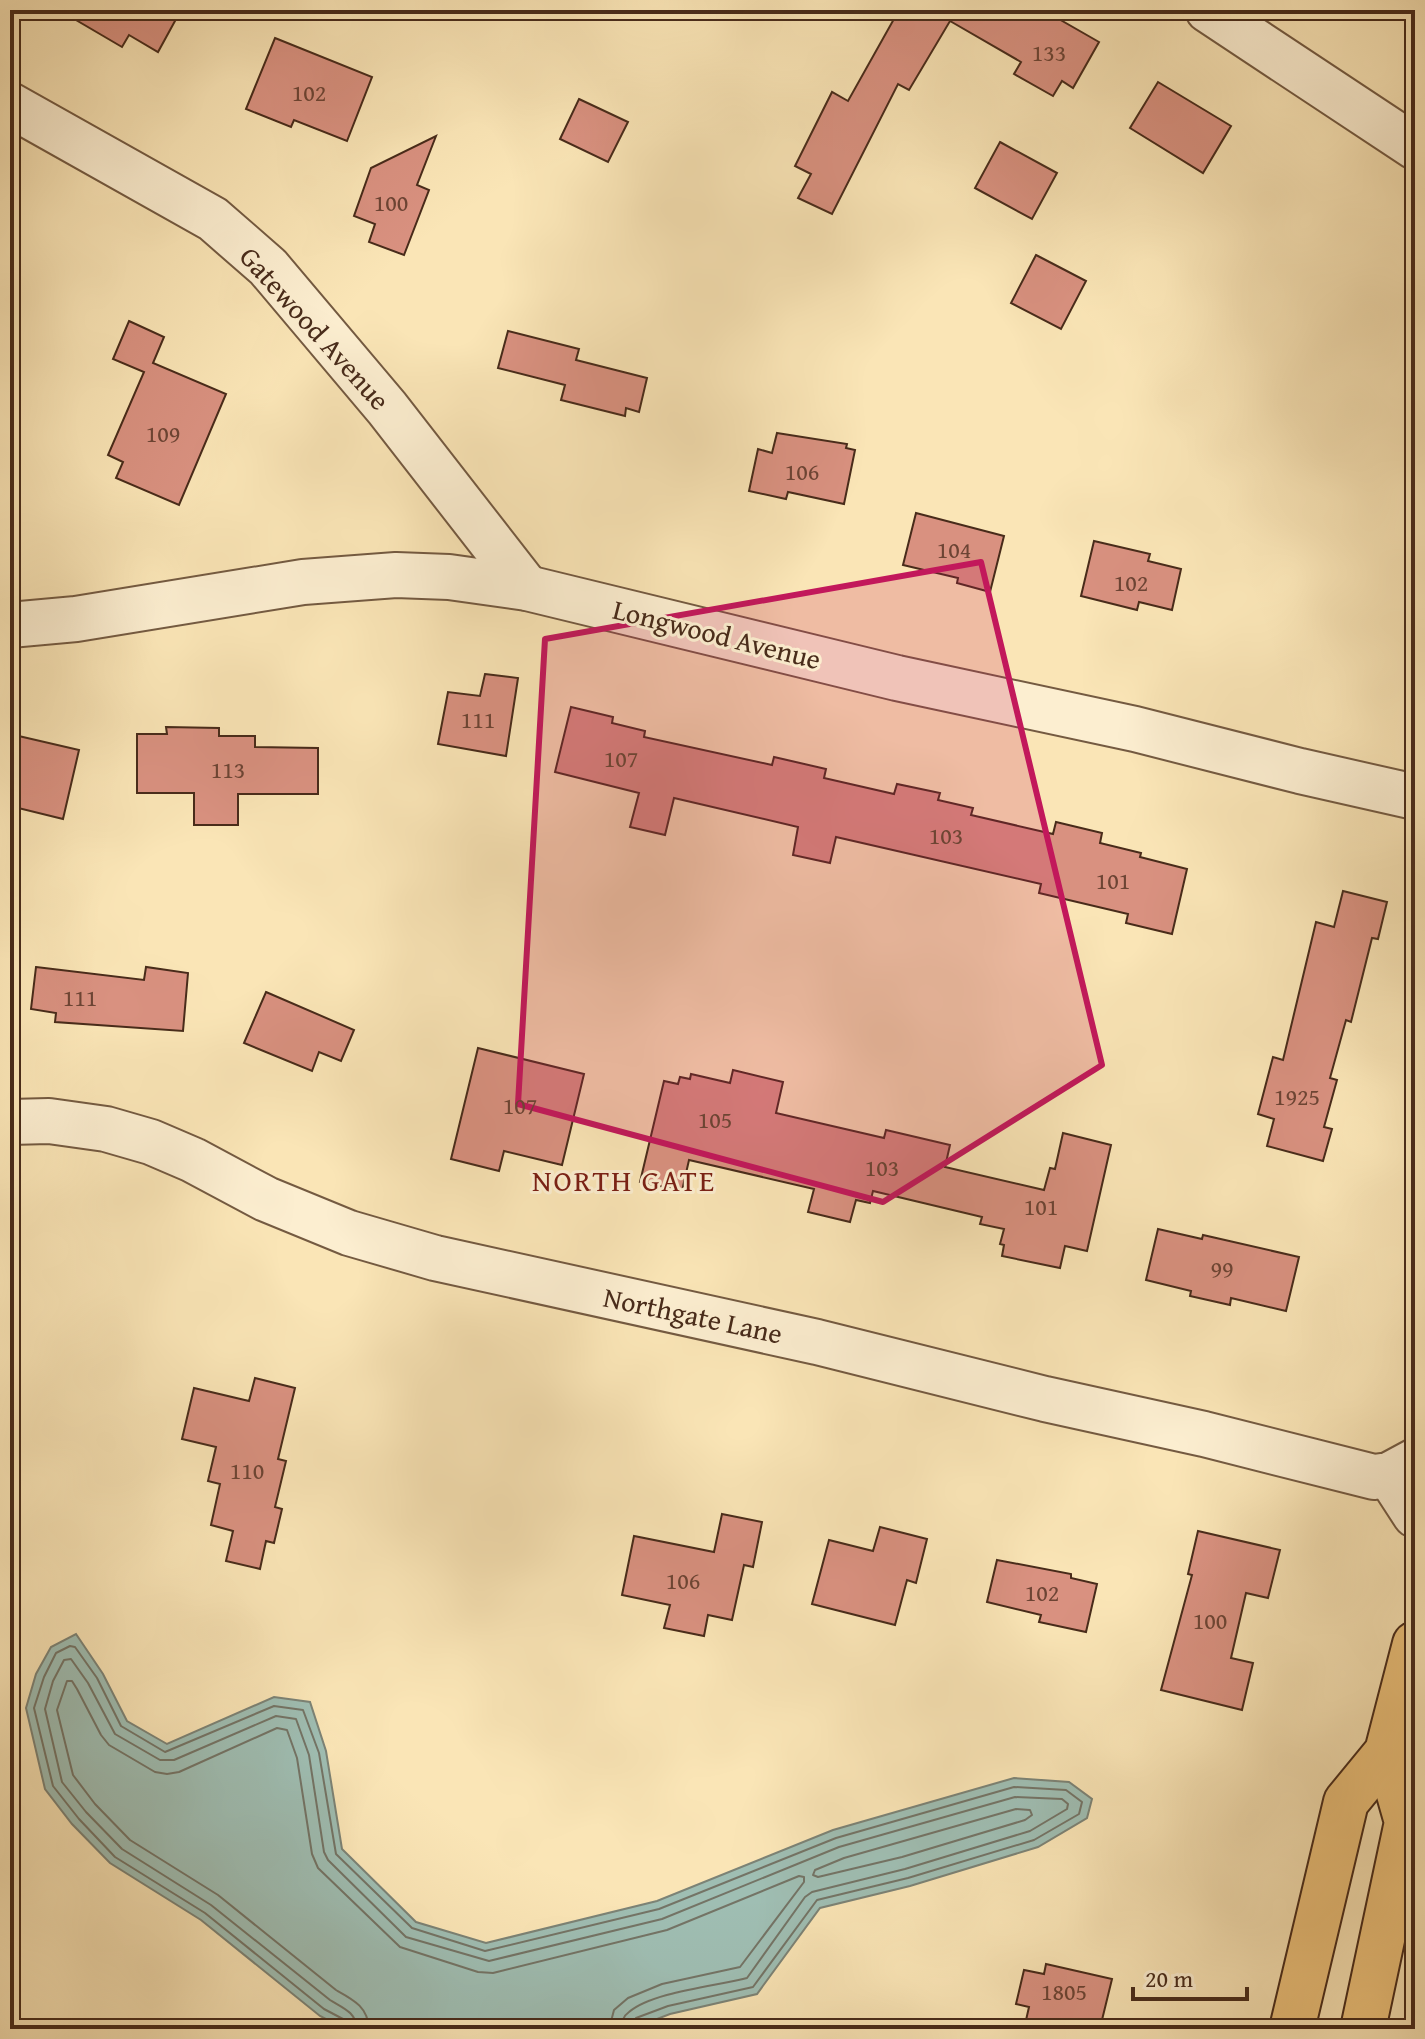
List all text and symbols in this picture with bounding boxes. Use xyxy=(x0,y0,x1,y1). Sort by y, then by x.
house number: 133 xyxy=(1032,35,1066,70)
house number: 102 xyxy=(292,75,326,110)
house number: 100 xyxy=(374,185,408,220)
street label: Gatewood Avenue xyxy=(231,237,400,419)
house number: 109 xyxy=(146,416,180,451)
house number: 106 xyxy=(785,454,819,489)
house number: 104 xyxy=(937,532,971,567)
house number: 102 xyxy=(1114,565,1148,600)
street label: Longwood Avenue xyxy=(609,588,825,679)
house number: 111 xyxy=(461,702,495,737)
house number: 107 xyxy=(604,741,638,776)
house number: 113 xyxy=(211,752,245,787)
house number: 103 xyxy=(929,818,963,853)
house number: 101 xyxy=(1096,863,1130,898)
house number: 111 xyxy=(63,980,97,1015)
house number: 1925 xyxy=(1274,1079,1320,1114)
house number: 107 xyxy=(503,1088,537,1123)
house number: 105 xyxy=(698,1102,732,1137)
house number: 103 xyxy=(865,1150,899,1185)
district label: NORTH GATE xyxy=(532,1158,716,1202)
house number: 101 xyxy=(1024,1189,1058,1224)
house number: 99 xyxy=(1210,1251,1234,1286)
street label: Northgate Lane xyxy=(600,1276,786,1353)
house number: 110 xyxy=(230,1453,264,1488)
house number: 106 xyxy=(666,1563,700,1598)
house number: 102 xyxy=(1025,1575,1059,1610)
house number: 100 xyxy=(1193,1603,1227,1638)
scale bar xyxy=(1133,1951,1247,2001)
text: 20 m xyxy=(1145,1961,1193,1996)
house number: 1805 xyxy=(1041,1974,1087,2009)

